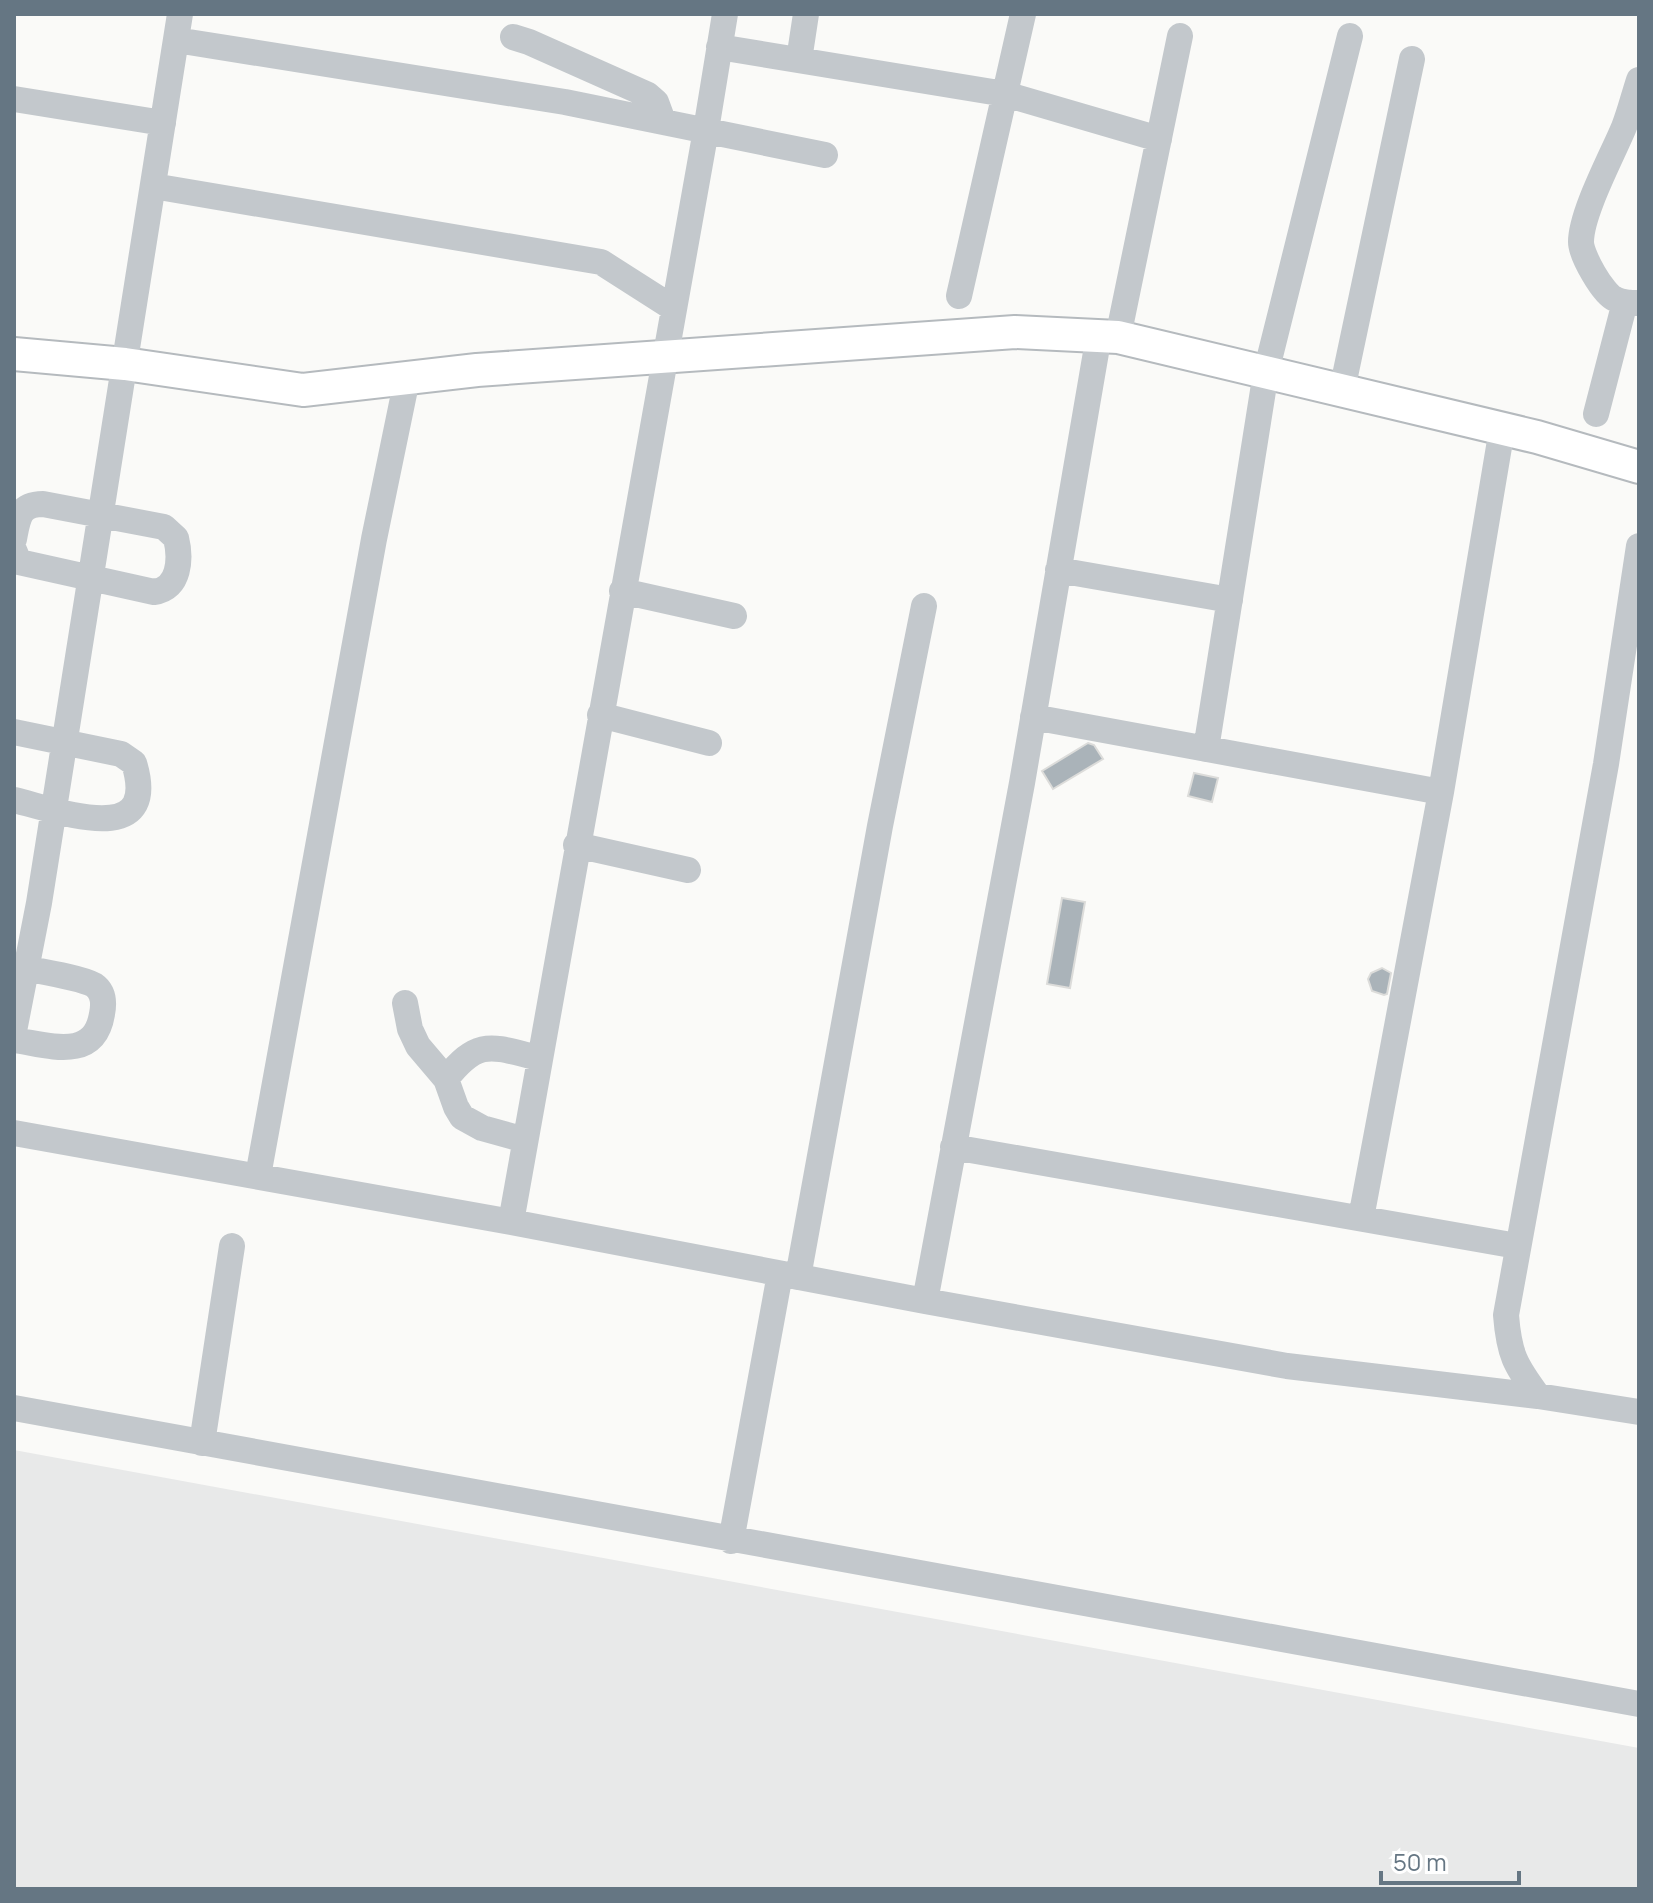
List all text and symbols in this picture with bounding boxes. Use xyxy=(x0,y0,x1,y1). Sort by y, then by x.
scale bar xyxy=(1381,1835,1519,1885)
text: 50 m xyxy=(1393,1845,1447,1878)

